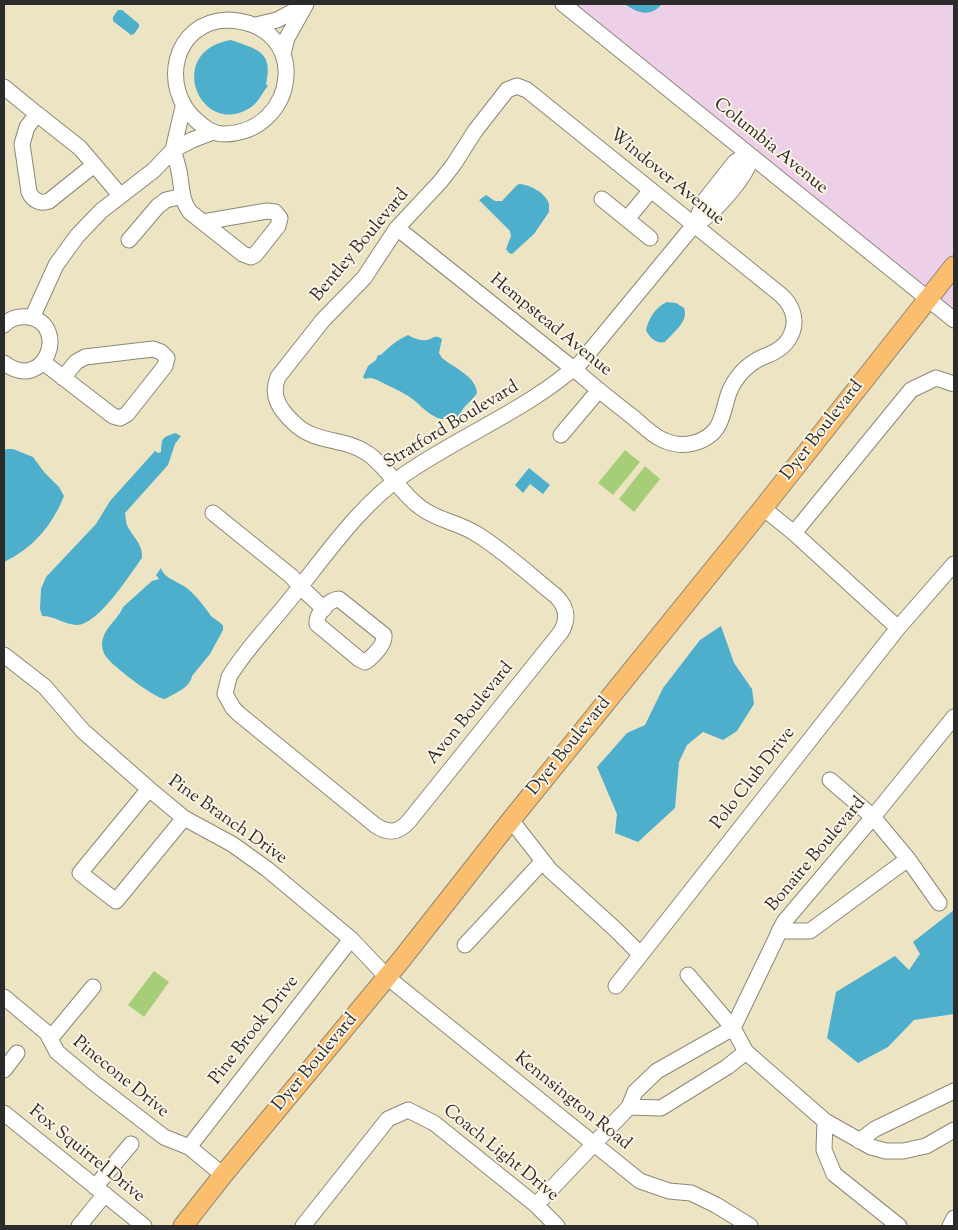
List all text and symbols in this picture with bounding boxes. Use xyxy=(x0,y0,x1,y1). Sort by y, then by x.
street label: Columbia Avenue xyxy=(708,94,832,200)
street label: Windover Avenue xyxy=(604,125,728,231)
street label: Bentley Boulevard xyxy=(307,185,415,307)
street label: Hempstead Avenue xyxy=(484,270,616,382)
street label: Stratford Boulevard xyxy=(381,377,523,475)
street label: Dyer Boulevard xyxy=(777,377,869,485)
street label: Avon Boulevard xyxy=(423,658,519,770)
street label: Dyer Boulevard xyxy=(524,693,616,801)
street label: Polo Club Drive xyxy=(707,723,801,835)
street label: Pine Branch Drive xyxy=(163,772,291,870)
street label: Bonaire Boulevard xyxy=(763,793,871,917)
street label: Pine Brook Drive xyxy=(206,972,304,1090)
street label: Dyer Boulevard xyxy=(269,1010,363,1116)
street label: Pinecone Drive xyxy=(67,1033,173,1123)
street label: Kennsington Road xyxy=(509,1048,635,1156)
street label: Coach Light Drive xyxy=(438,1101,562,1207)
street label: Fox Squirrel Drive xyxy=(24,1102,148,1208)

